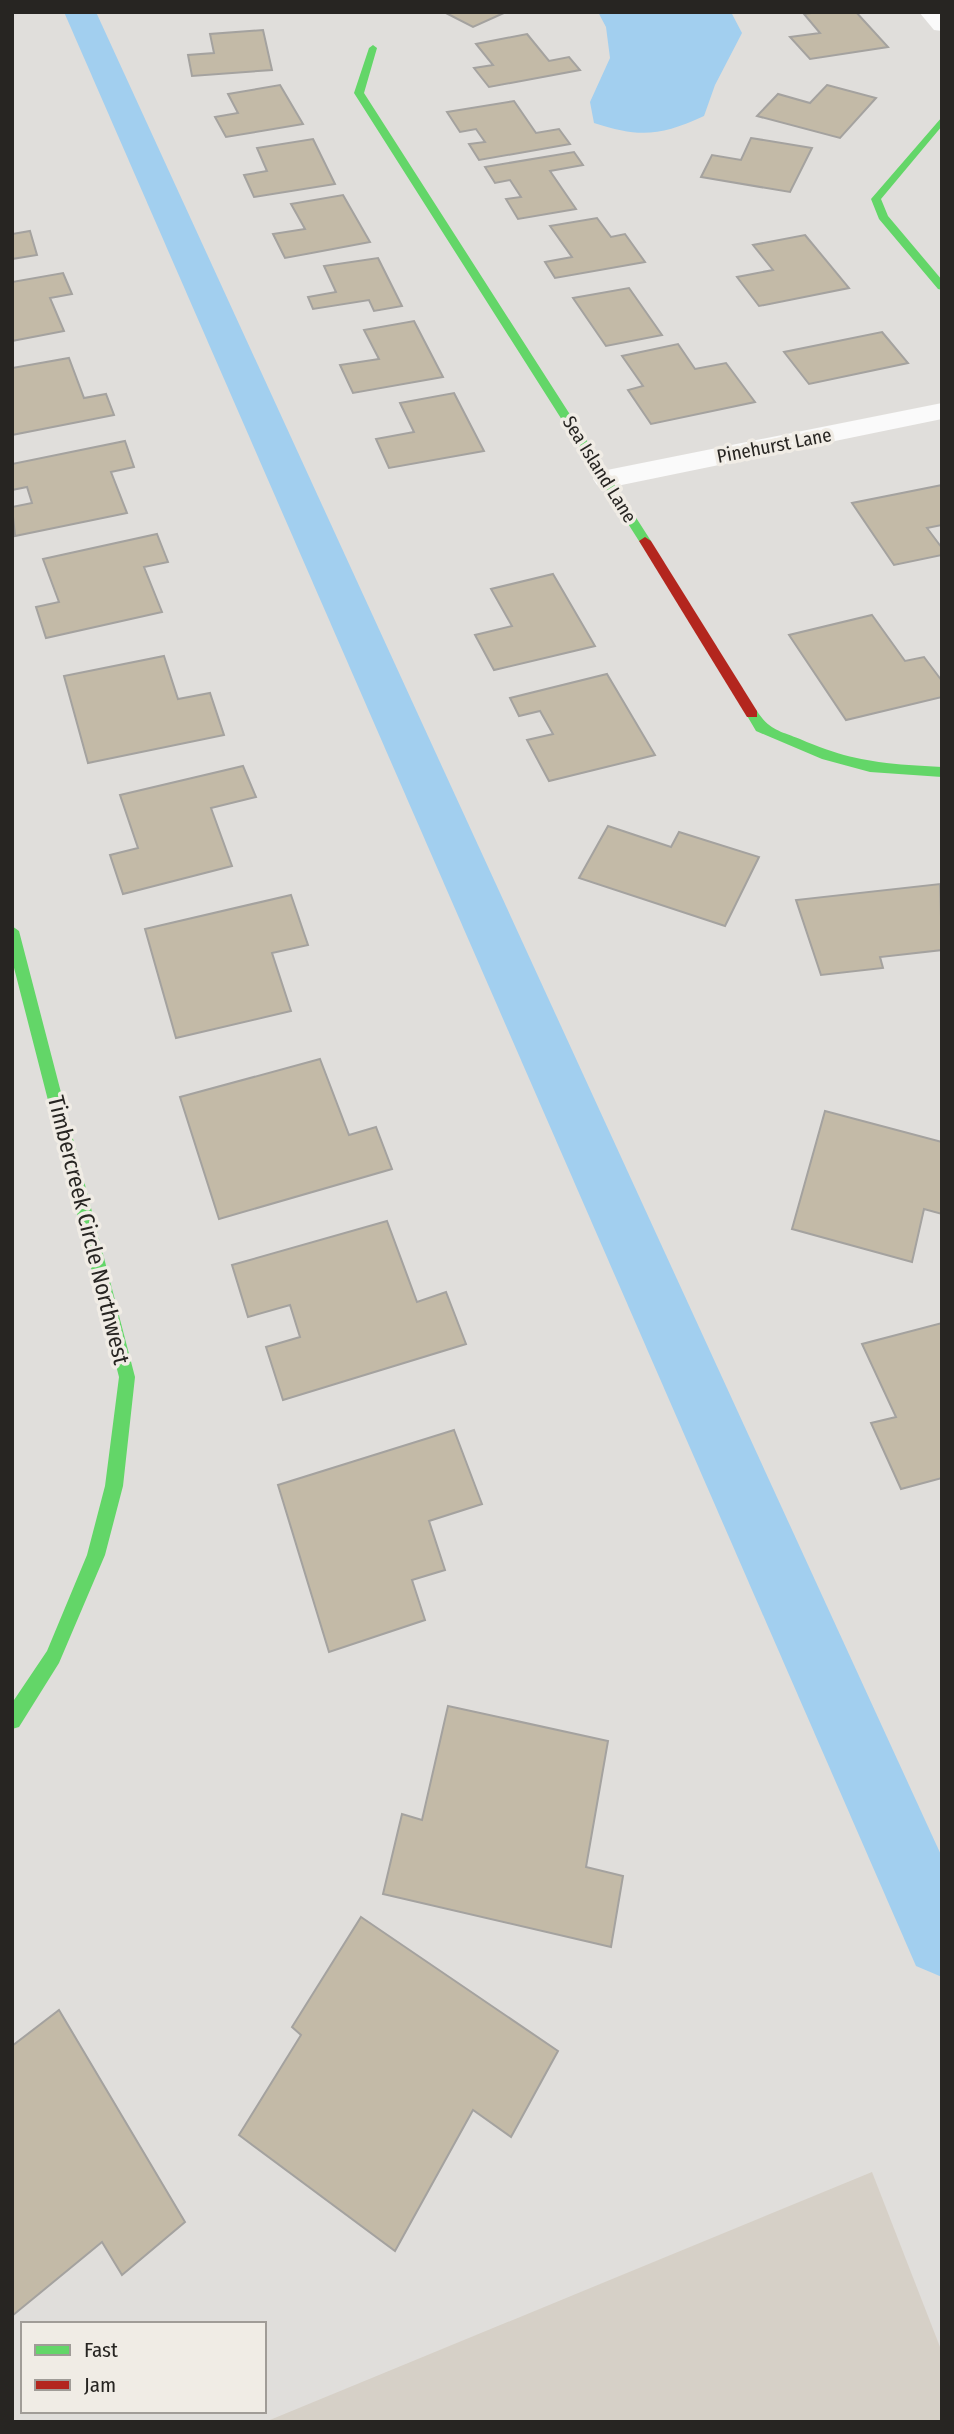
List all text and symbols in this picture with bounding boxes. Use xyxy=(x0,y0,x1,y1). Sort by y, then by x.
street label: Sea Island Lane xyxy=(558,412,641,527)
street label: Pinehurst Lane xyxy=(715,423,833,468)
street label: Timbercreek Circle Northwest xyxy=(42,1093,136,1368)
legend xyxy=(21,2322,266,2413)
text: Fast xyxy=(84,2337,118,2363)
text: Jam xyxy=(84,2372,116,2398)

